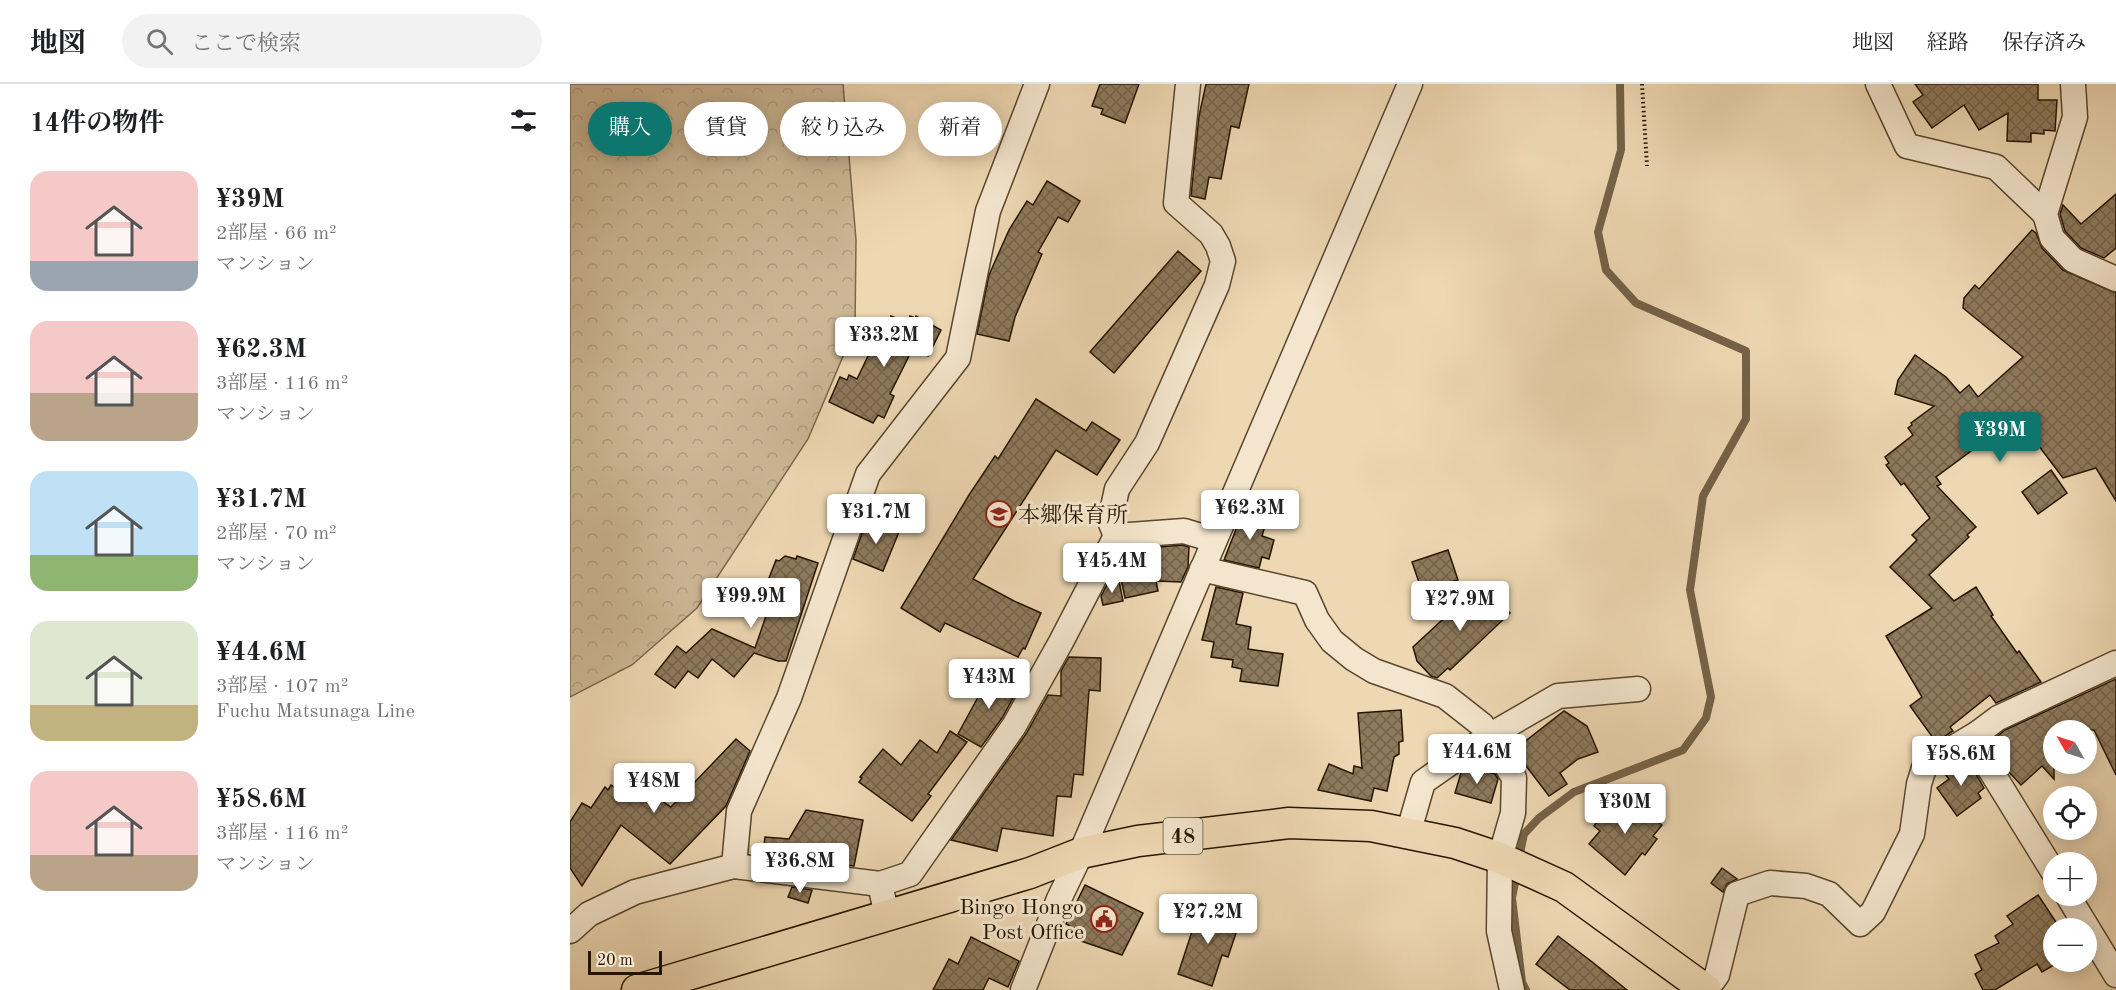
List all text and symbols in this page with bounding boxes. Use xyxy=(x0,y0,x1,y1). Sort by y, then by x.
search box xyxy=(122,14,542,68)
icon: search xyxy=(143,25,176,58)
text: 地図 xyxy=(30,31,86,59)
text: ここで検索 xyxy=(191,33,301,55)
text: 地図 xyxy=(1852,33,1894,54)
text: 経路 xyxy=(1927,33,1969,54)
text: 保存済み xyxy=(2002,33,2086,54)
chip: 購入 xyxy=(588,102,672,156)
chip: 賃貸 xyxy=(684,102,768,156)
chip: 絞り込み xyxy=(780,102,906,156)
chip: 新着 xyxy=(918,102,1002,156)
icon: filters xyxy=(507,104,540,137)
text: 14件の物件 xyxy=(30,111,164,137)
text: ¥39M xyxy=(216,187,284,213)
icon: home xyxy=(78,195,150,267)
text: 2部屋 · 66 m² xyxy=(216,224,337,244)
text: マンション xyxy=(216,255,315,275)
pin: ¥33.2M xyxy=(835,317,933,368)
text: ¥33.2M xyxy=(849,326,919,346)
text: ¥62.3M xyxy=(216,337,307,363)
icon: home xyxy=(78,345,150,417)
text: 3部屋 · 116 m² xyxy=(216,374,348,394)
text: マンション xyxy=(216,405,315,425)
pin: ¥39M xyxy=(1964,412,2036,463)
text: ¥39M xyxy=(1974,421,2026,441)
text: ¥31.7M xyxy=(216,487,307,513)
pin: ¥62.3M xyxy=(1201,490,1299,541)
pin: ¥31.7M xyxy=(827,494,925,545)
icon: home xyxy=(78,495,150,567)
school or university icon: 本郷保育所 xyxy=(984,499,1014,529)
text: ¥62.3M xyxy=(1215,499,1285,519)
text: ¥31.7M xyxy=(841,503,911,523)
place label: 本郷保育所 xyxy=(1018,503,1128,527)
text: 2部屋 · 70 m² xyxy=(216,524,337,544)
pin: ¥45.4M xyxy=(1063,543,1161,594)
text: ¥45.4M xyxy=(1077,552,1147,572)
text: マンション xyxy=(216,555,315,575)
pin: ¥99.9M xyxy=(702,578,800,629)
pin: ¥27.9M xyxy=(1411,581,1509,632)
text: ¥99.9M xyxy=(716,587,786,607)
text: ¥27.9M xyxy=(1425,590,1495,610)
text: ¥44.6M xyxy=(216,640,307,666)
icon: home xyxy=(78,645,150,717)
pin: ¥43M xyxy=(953,659,1025,710)
text: ¥43M xyxy=(963,668,1015,688)
text: 3部屋 · 107 m² xyxy=(216,677,348,697)
text: Fuchu Matsunaga Line xyxy=(216,702,415,722)
north arrow xyxy=(2043,720,2097,774)
map controls xyxy=(2043,720,2097,972)
pin: ¥44.6M xyxy=(1428,734,1526,785)
pin: ¥58.6M xyxy=(1912,736,2010,787)
text: ¥44.6M xyxy=(1442,743,1512,763)
text: ¥58.6M xyxy=(1926,745,1996,765)
pin: ¥48M xyxy=(618,763,690,814)
text: ¥48M xyxy=(628,772,680,792)
pin: ¥30M xyxy=(1589,784,1661,835)
button: locate xyxy=(2043,786,2097,840)
text: ¥58.6M xyxy=(216,787,307,813)
text: ¥30M xyxy=(1599,793,1651,813)
icon: home xyxy=(78,795,150,867)
road number: 48 xyxy=(1164,818,1202,854)
text: 3部屋 · 116 m² xyxy=(216,824,348,844)
pin: ¥36.8M xyxy=(751,843,849,894)
text: ¥36.8M xyxy=(765,852,835,872)
button: + xyxy=(2043,852,2097,906)
text: マンション xyxy=(216,855,315,875)
pin: ¥27.2M xyxy=(1159,894,1257,945)
place label: Bingo Hongo Post Office xyxy=(959,897,1084,944)
text: ¥27.2M xyxy=(1173,903,1243,923)
public building icon: Bingo Hongo Post Office xyxy=(1089,904,1119,934)
button: − xyxy=(2043,918,2097,972)
scale bar xyxy=(588,948,662,976)
text: 20 m xyxy=(597,953,633,969)

